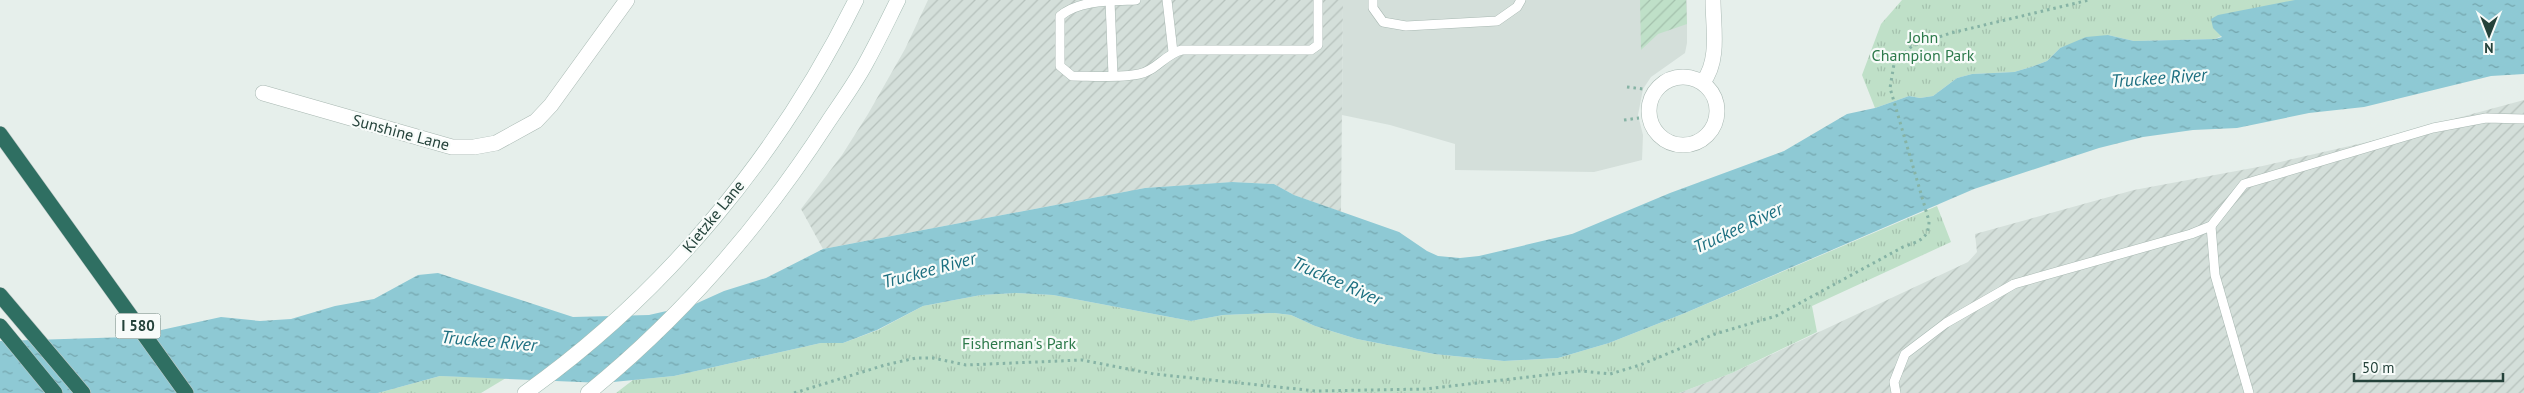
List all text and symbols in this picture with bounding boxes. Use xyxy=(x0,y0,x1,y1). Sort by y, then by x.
north arrow xyxy=(2464,10,2514,60)
park label: John Champion Park xyxy=(1872,27,1975,65)
text: N xyxy=(2484,39,2494,57)
water label: Truckee River xyxy=(2110,63,2209,92)
street label: Sunshine Lane xyxy=(350,109,452,155)
street label: Kietzke Lane xyxy=(678,176,748,256)
water label: Truckee River xyxy=(1689,196,1787,258)
water label: Truckee River xyxy=(880,246,979,293)
water label: Truckee River xyxy=(1289,251,1387,311)
road number: I 580 xyxy=(116,314,160,338)
water label: Truckee River xyxy=(440,325,539,356)
park label: Fisherman's Park xyxy=(962,333,1076,353)
scale bar xyxy=(2354,350,2503,382)
text: 50 m xyxy=(2362,358,2395,377)

